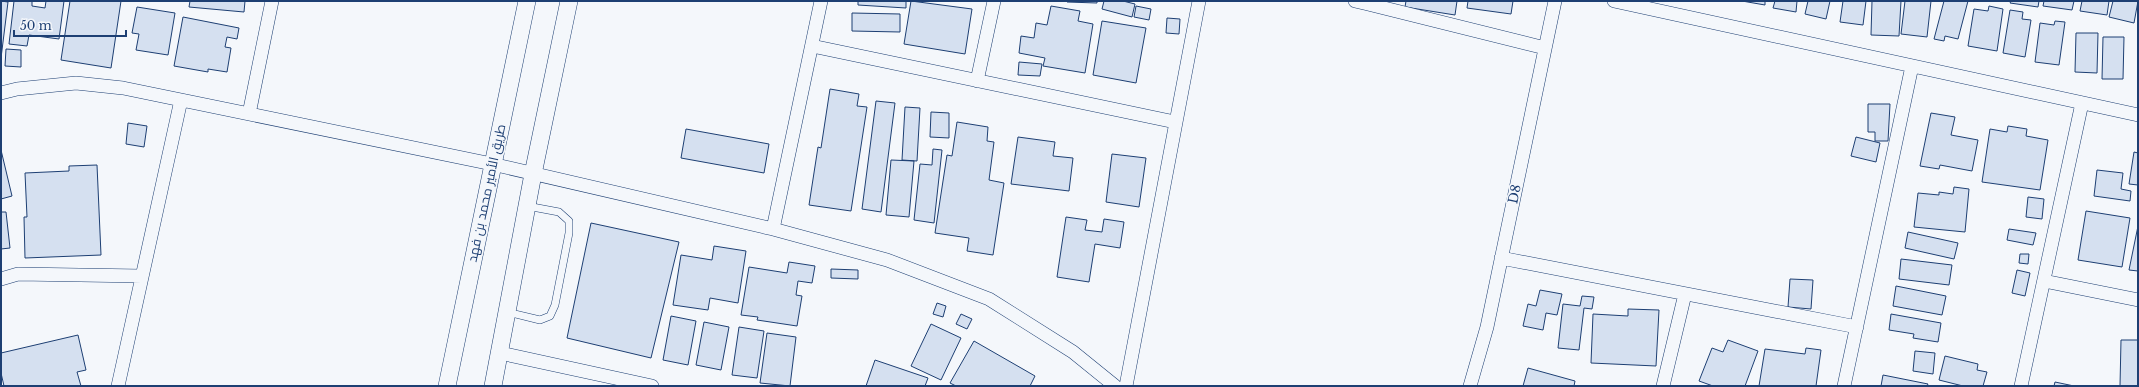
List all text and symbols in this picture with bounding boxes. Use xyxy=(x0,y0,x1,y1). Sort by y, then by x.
scale bar xyxy=(14,12,126,38)
text: 50 m xyxy=(20,18,52,33)
street label: طريق الأمير محمد بن فهد xyxy=(464,123,509,264)
street label: D8 xyxy=(1504,183,1525,205)

